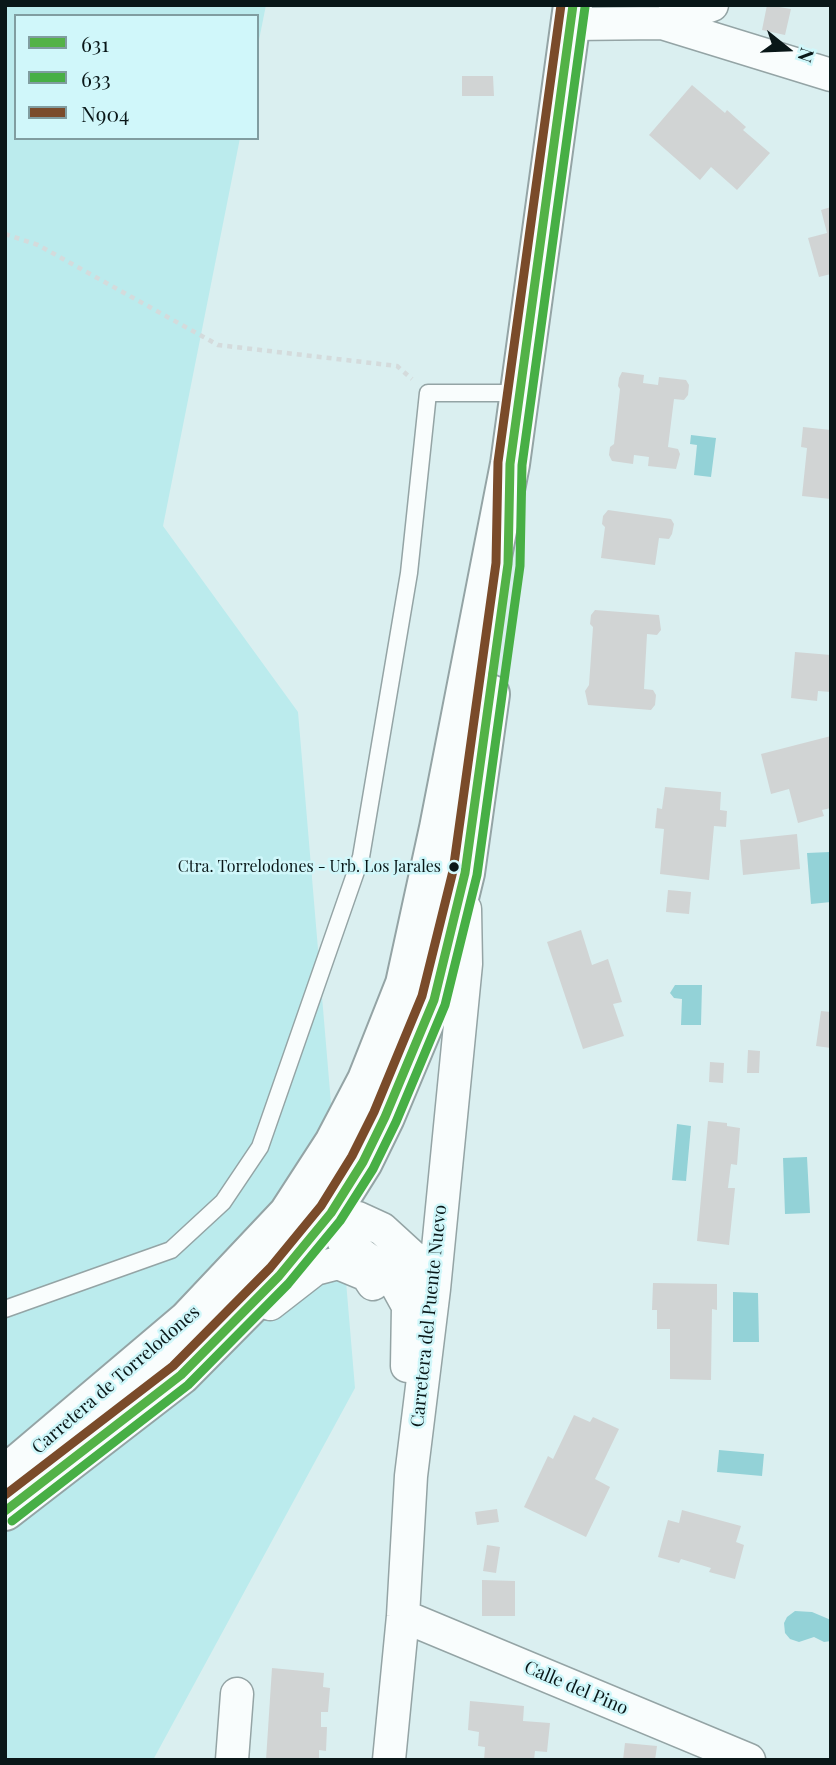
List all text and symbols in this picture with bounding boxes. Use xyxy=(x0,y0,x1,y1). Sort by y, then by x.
legend xyxy=(14,14,259,140)
north arrow xyxy=(752,14,822,84)
text: 631 xyxy=(81,29,109,57)
text: N xyxy=(792,45,821,66)
text: 633 xyxy=(81,64,111,92)
text: N904 xyxy=(81,99,130,127)
place label: Ctra. Torrelodones - Urb. Los Jarales xyxy=(178,857,441,877)
marker: Ctra. Torrelodones - Urb. Los Jarales xyxy=(447,860,461,874)
street label: Carretera del Puente Nuevo xyxy=(407,1204,451,1428)
street label: Carretera de Torrelodones xyxy=(28,1301,204,1459)
street label: Calle del Pino xyxy=(521,1656,631,1720)

